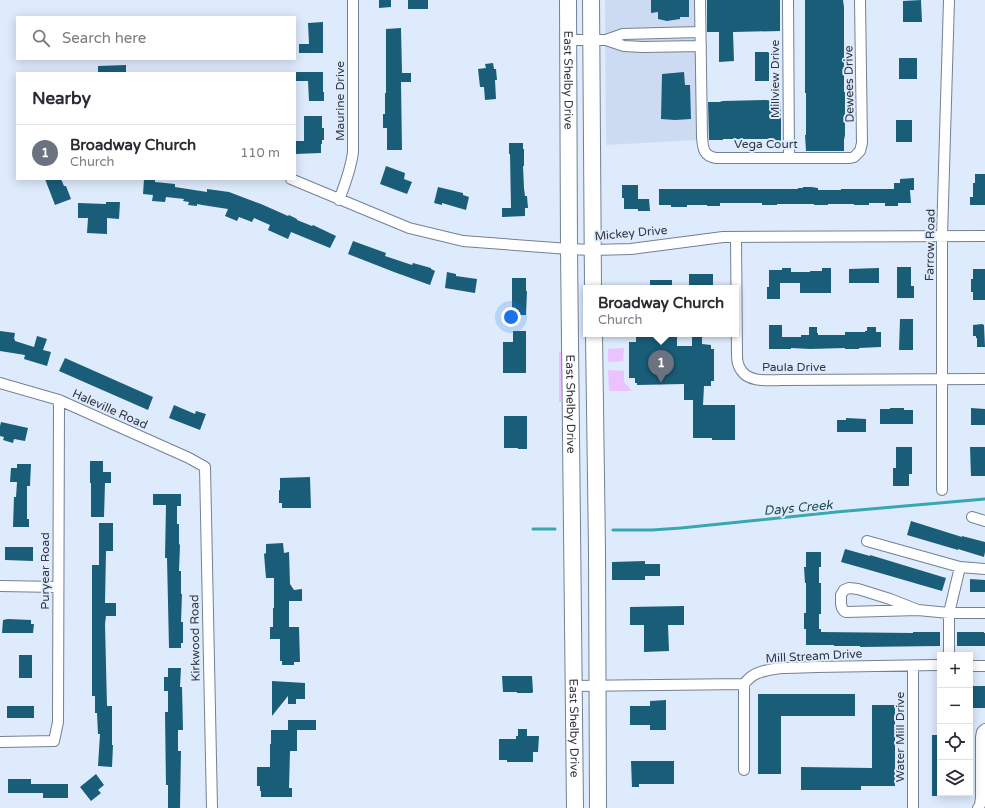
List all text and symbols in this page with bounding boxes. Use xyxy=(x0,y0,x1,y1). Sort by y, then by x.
search box xyxy=(16,16,296,60)
icon: search xyxy=(30,27,52,49)
text: Search here xyxy=(62,29,146,47)
street label: East Shelby Drive xyxy=(561,31,576,130)
street label: Millview Drive xyxy=(768,39,782,118)
street label: Dewees Drive xyxy=(841,45,857,123)
street label: Maurine Drive xyxy=(333,61,347,141)
text: Nearby xyxy=(32,88,91,109)
text: Broadway Church xyxy=(70,136,196,154)
street label: Vega Court xyxy=(734,137,798,151)
text: 1 xyxy=(41,145,49,161)
text: 110 m xyxy=(240,145,280,161)
text: Church xyxy=(70,154,114,170)
street label: Farrow Road xyxy=(922,209,938,281)
street label: Mickey Drive xyxy=(594,223,668,243)
popup xyxy=(583,285,739,337)
text: Broadway Church xyxy=(598,294,724,312)
your location xyxy=(501,307,521,327)
text: Church xyxy=(598,312,642,328)
pin: 1 xyxy=(648,350,674,383)
street label: East Shelby Drive xyxy=(563,354,578,454)
street label: Paula Drive xyxy=(762,360,826,374)
street label: Haleville Road xyxy=(70,386,150,432)
water label: Days Creek xyxy=(763,497,834,519)
street label: Puryear Road xyxy=(38,532,52,610)
street label: Kirkwood Road xyxy=(187,594,203,682)
street label: Mill Stream Drive xyxy=(765,646,863,666)
map controls xyxy=(937,652,973,796)
button: + xyxy=(937,652,973,688)
street label: East Shelby Drive xyxy=(567,678,582,778)
button: − xyxy=(937,688,973,724)
street label: Water Mill Drive xyxy=(893,692,907,782)
button: locate xyxy=(937,724,973,760)
button: layers xyxy=(937,760,973,796)

